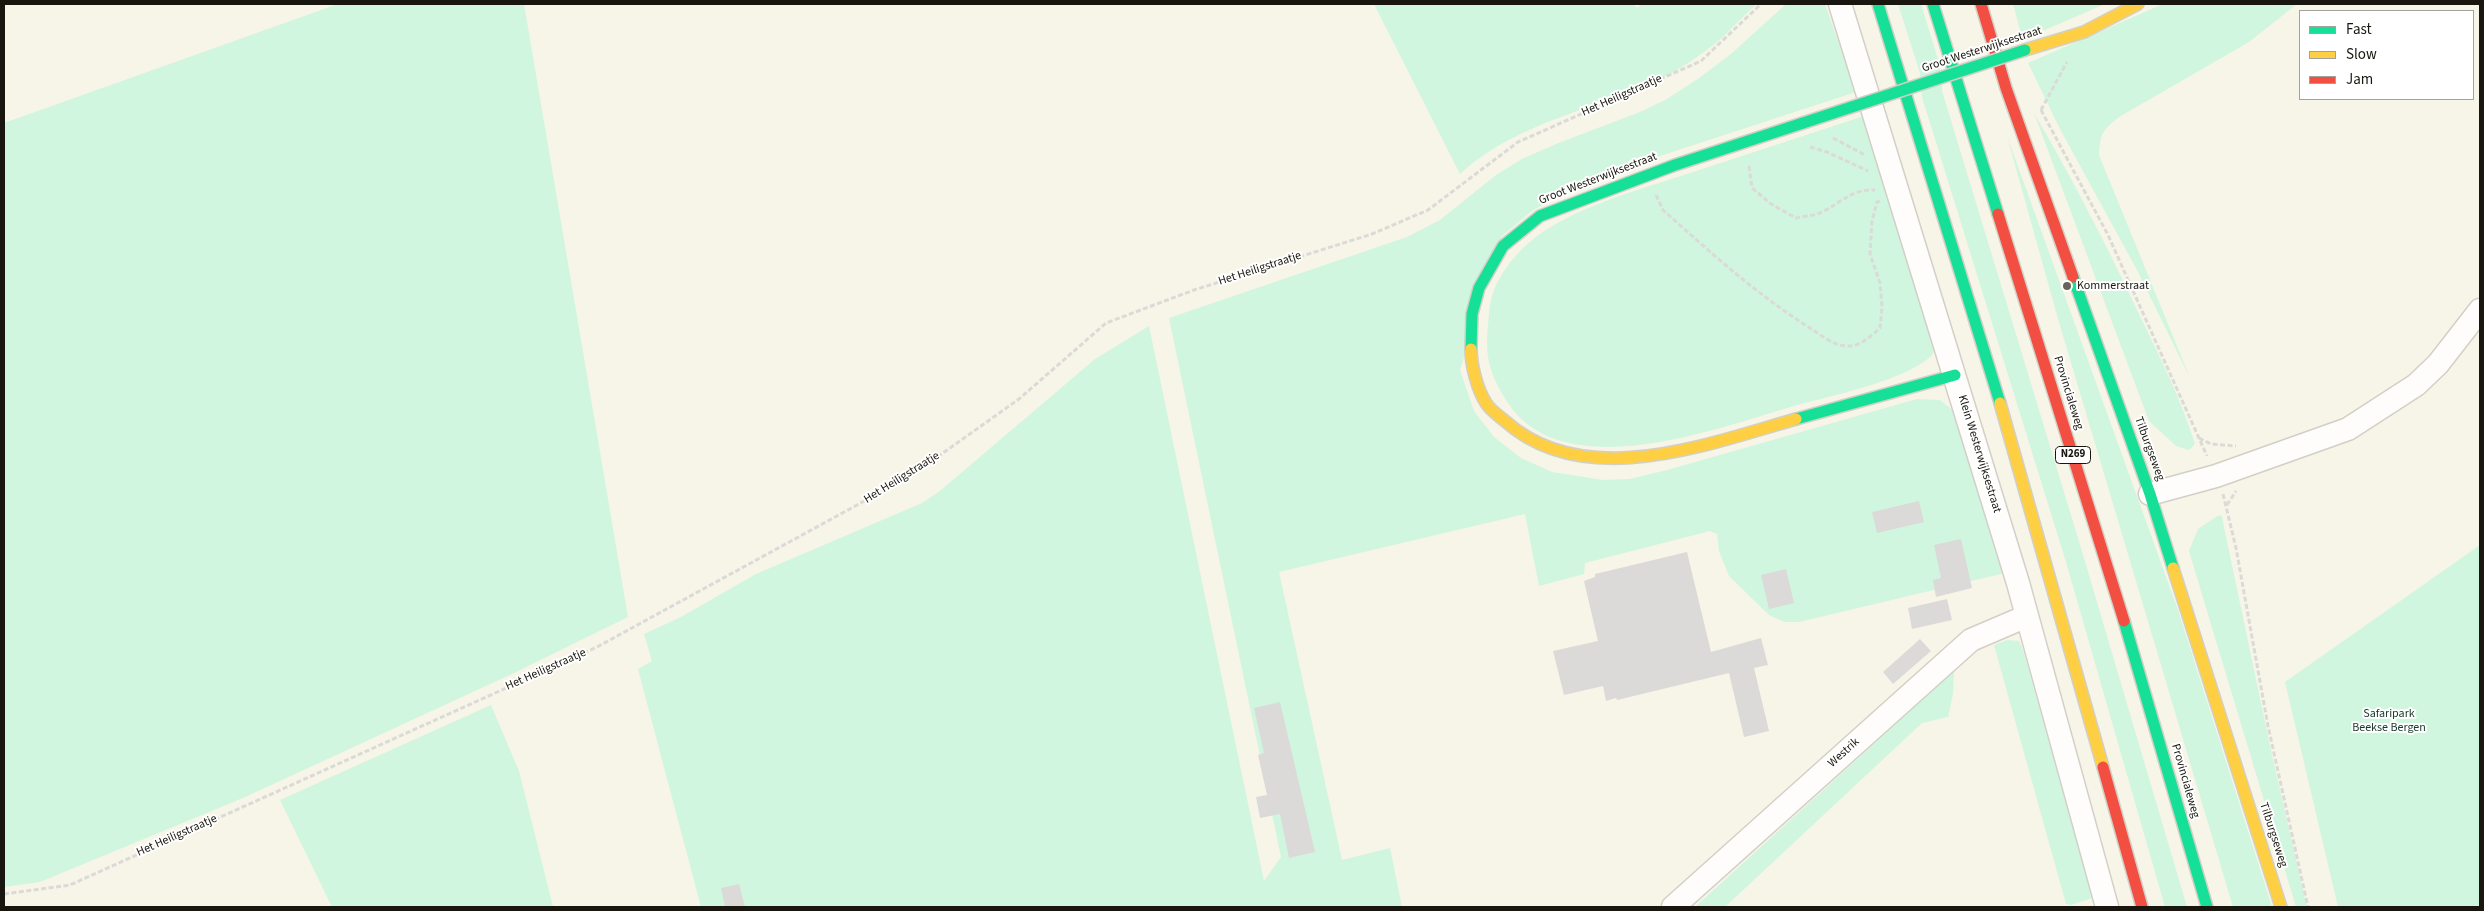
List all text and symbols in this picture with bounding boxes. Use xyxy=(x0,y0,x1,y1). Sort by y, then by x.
legend xyxy=(2299,10,2474,100)
text: Fast xyxy=(2346,19,2372,40)
street label: Groot Westerwijksestraat xyxy=(1920,24,2044,76)
text: Slow xyxy=(2346,44,2377,65)
text: Jam xyxy=(2346,69,2373,90)
street label: Het Heiligstraatje xyxy=(1580,72,1664,120)
street label: Groot Westerwijksestraat xyxy=(1537,150,1659,208)
street label: Het Heiligstraatje xyxy=(1217,249,1303,289)
place label: Kommerstraat xyxy=(2077,279,2149,293)
marker: Kommerstraat xyxy=(2061,280,2073,292)
street label: Provincialeweg xyxy=(2050,354,2086,432)
street label: Klein Westerwijksestraat xyxy=(1954,393,2004,515)
street label: Tilburgseweg xyxy=(2131,415,2167,483)
road number: N269 xyxy=(2056,446,2090,464)
street label: Het Heiligstraatje xyxy=(861,449,943,507)
street label: Het Heiligstraatje xyxy=(504,646,588,694)
park label: Safaripark Beekse Bergen xyxy=(2352,707,2426,735)
street label: Westrik xyxy=(1825,735,1863,771)
street label: Provincialeweg xyxy=(2168,742,2202,820)
street label: Tilburgseweg xyxy=(2256,801,2290,869)
street label: Het Heiligstraatje xyxy=(135,812,219,860)

